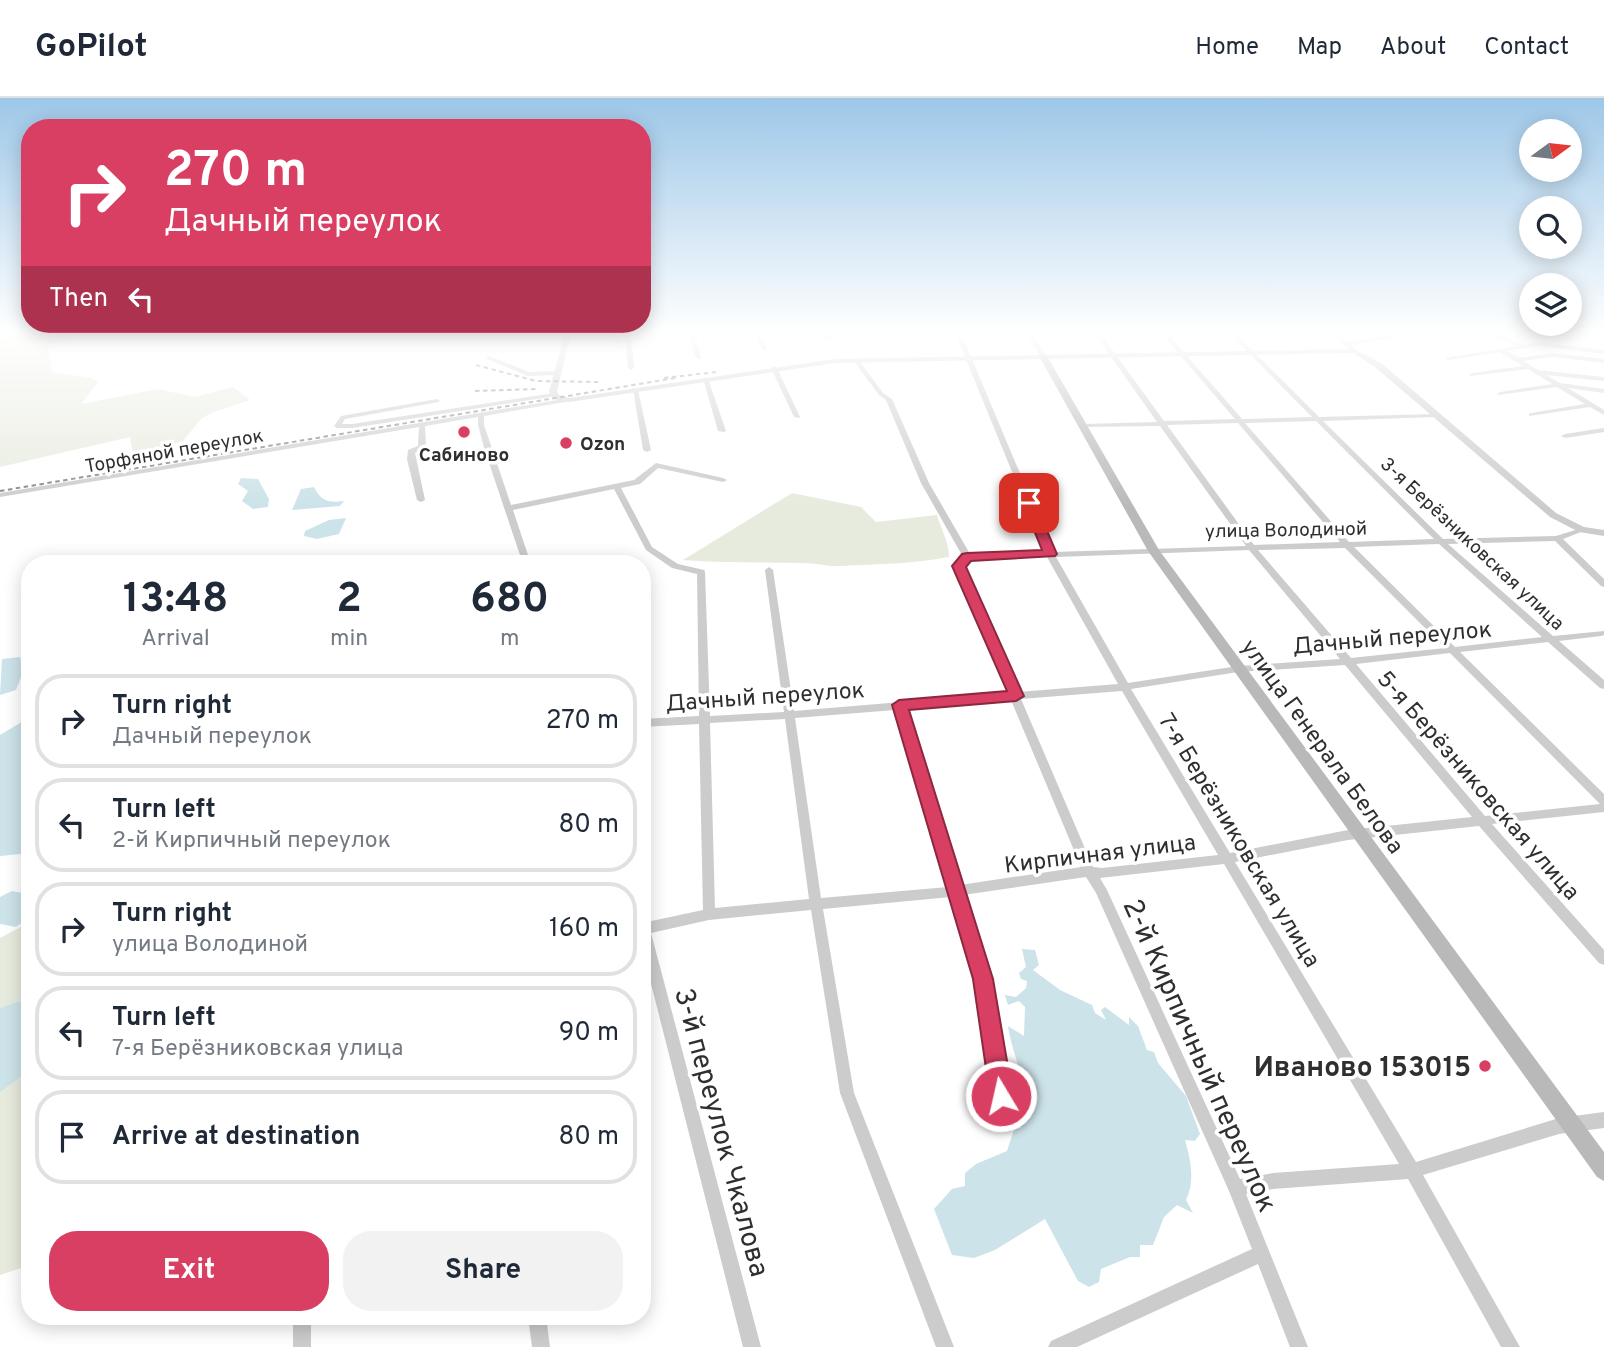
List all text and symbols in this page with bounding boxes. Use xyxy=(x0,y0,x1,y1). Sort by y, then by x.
text: GoPilot xyxy=(35,27,148,69)
text: Home xyxy=(1195,33,1259,63)
text: Map xyxy=(1297,33,1342,63)
text: About xyxy=(1380,33,1446,63)
text: Contact xyxy=(1484,33,1569,63)
north arrow xyxy=(1519,119,1582,182)
map controls xyxy=(1519,119,1582,336)
text: 270 m xyxy=(164,142,307,204)
icon: right xyxy=(49,147,140,238)
button: search xyxy=(1519,196,1582,259)
text: Дачный переулок xyxy=(164,203,442,243)
button: layers xyxy=(1519,273,1582,336)
icon: left xyxy=(122,280,160,318)
text: Then xyxy=(49,283,108,316)
street label: Торфяной переулок xyxy=(83,424,265,479)
marker: Сабиново xyxy=(456,424,472,440)
place label: Ozon xyxy=(580,433,625,457)
marker: Ozon xyxy=(558,435,574,451)
place label: Сабиново xyxy=(419,444,509,468)
street label: 3-я Берёзниковская улица xyxy=(1375,453,1569,636)
pin xyxy=(999,473,1059,533)
icon: arrive xyxy=(1010,484,1048,522)
street label: улица Володиной xyxy=(1205,518,1367,544)
text: 13:48 xyxy=(123,574,228,627)
text: 2 xyxy=(336,574,362,627)
text: 680 xyxy=(470,574,549,627)
street label: Дачный переулок xyxy=(1291,616,1493,663)
text: Arrival xyxy=(141,625,210,654)
text: min xyxy=(330,625,368,654)
text: m xyxy=(500,625,519,654)
street label: улица Генерала Белова xyxy=(1233,634,1409,861)
street label: 5-я Берёзниковская улица xyxy=(1369,666,1585,907)
street label: Дачный переулок xyxy=(665,677,866,720)
text: Turn right xyxy=(112,690,232,723)
icon: right xyxy=(53,702,91,740)
text: 270 m xyxy=(546,705,619,738)
street label: 7-я Берёзниковская улица xyxy=(1150,709,1325,974)
text: Дачный переулок xyxy=(112,723,312,752)
text: Turn left xyxy=(112,794,216,827)
icon: left xyxy=(53,806,91,844)
text: 80 m xyxy=(559,809,619,842)
text: 2-й Кирпичный переулок xyxy=(112,827,391,856)
street label: Кирпичная улица xyxy=(1003,829,1198,882)
street label: 2-й Кирпичный переулок xyxy=(1113,894,1284,1219)
text: Turn right xyxy=(112,898,232,931)
icon: right xyxy=(53,910,91,948)
text: 160 m xyxy=(549,913,619,946)
text: улица Володиной xyxy=(112,931,308,960)
street label: 3-й переулок Чкалова xyxy=(664,984,776,1281)
text: Turn left xyxy=(112,1002,216,1035)
icon: left xyxy=(53,1014,91,1052)
text: 90 m xyxy=(559,1017,619,1050)
text: 7-я Берёзниковская улица xyxy=(112,1035,403,1064)
place label: Иваново 153015 xyxy=(1254,1051,1471,1087)
marker: Иваново 153015 xyxy=(1477,1058,1493,1074)
position arrow xyxy=(964,1059,1038,1133)
icon: arrive xyxy=(53,1118,91,1156)
text: Arrive at destination xyxy=(112,1121,360,1154)
text: 80 m xyxy=(559,1121,619,1154)
button: Exit xyxy=(49,1231,329,1311)
button: Share xyxy=(343,1231,623,1311)

